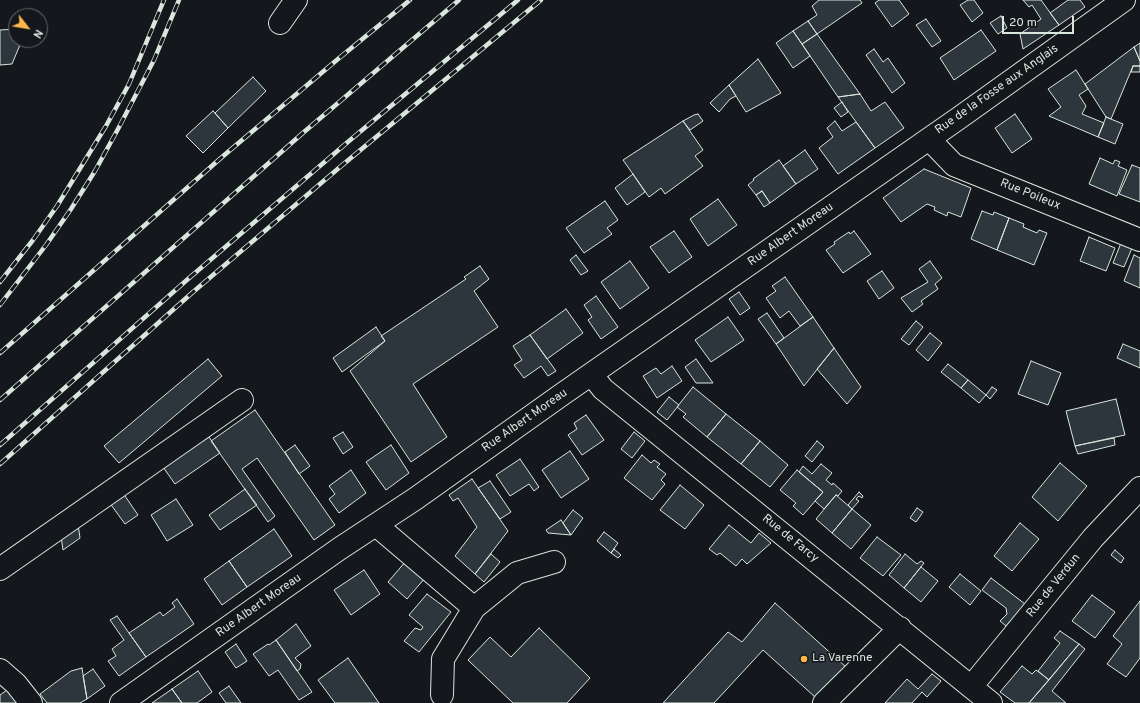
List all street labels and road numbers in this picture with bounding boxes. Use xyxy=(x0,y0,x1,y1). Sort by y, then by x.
street label: Rue de la Fosse aux Anglais xyxy=(933,42,1061,138)
street label: Rue Poileux xyxy=(998,176,1062,214)
street label: Rue Albert Moreau xyxy=(746,200,836,270)
street label: Rue Albert Moreau xyxy=(480,386,570,456)
street label: Rue de Farcy xyxy=(759,512,821,566)
street label: Rue de Verdun xyxy=(1024,551,1084,621)
street label: Rue Albert Moreau xyxy=(214,571,304,641)

